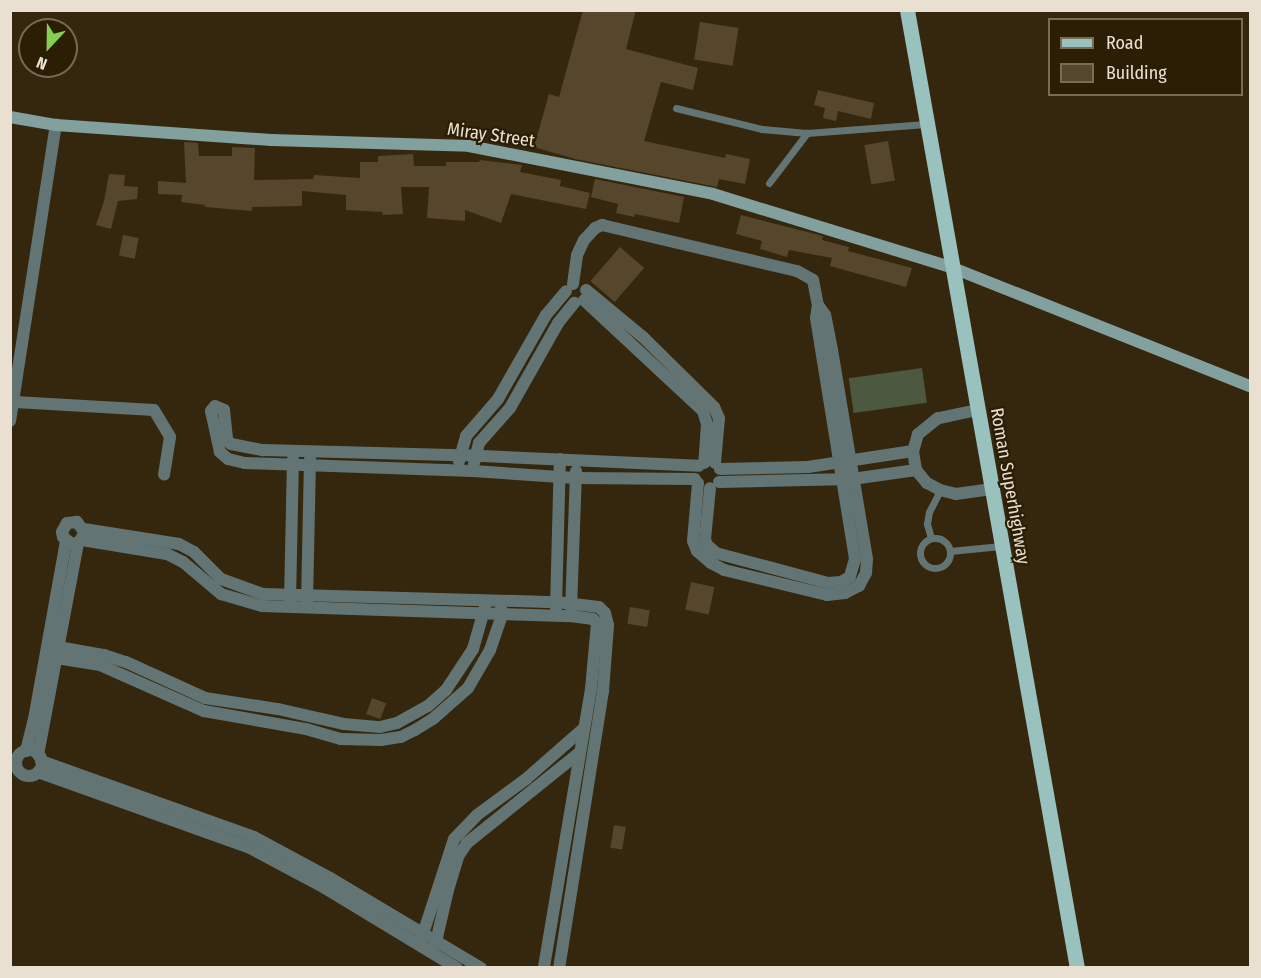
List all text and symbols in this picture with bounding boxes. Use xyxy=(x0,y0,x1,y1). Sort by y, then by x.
north arrow xyxy=(18,18,78,78)
legend xyxy=(1048,18,1243,96)
text: Road xyxy=(1106,32,1143,54)
text: N xyxy=(34,53,50,74)
text: Building xyxy=(1106,62,1167,84)
street label: Miray Street xyxy=(446,118,536,152)
street label: Roman Superhighway xyxy=(986,406,1034,566)

